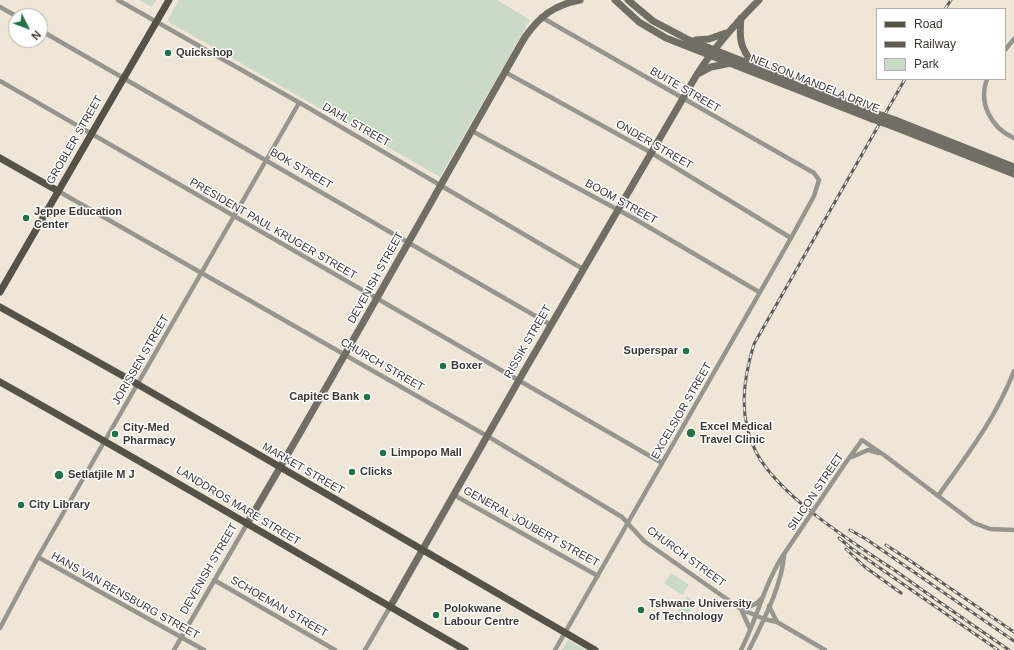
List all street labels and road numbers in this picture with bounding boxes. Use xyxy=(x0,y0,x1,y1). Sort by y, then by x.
street label: NELSON MANDELA DRIVE xyxy=(748,52,882,116)
street label: BUITE STREET xyxy=(648,65,722,115)
street label: GROBLER STREET xyxy=(44,93,106,187)
street label: DAHL STREET xyxy=(320,100,392,150)
street label: ONDER STREET xyxy=(613,118,695,172)
street label: BOK STREET xyxy=(268,146,334,192)
street label: PRESIDENT PAUL KRUGER STREET xyxy=(187,176,359,282)
street label: BOOM STREET xyxy=(583,177,659,227)
street label: DEVENISH STREET xyxy=(345,230,407,326)
street label: RISSIK STREET xyxy=(502,303,554,381)
street label: JORISSEN STREET xyxy=(110,313,172,407)
street label: CHURCH STREET xyxy=(338,336,426,394)
street label: EXCELSIOR STREET xyxy=(649,360,715,462)
street label: MARKET STREET xyxy=(260,440,346,498)
street label: SILICON STREET xyxy=(785,451,847,533)
street label: LANDDROS MARE STREET xyxy=(174,464,302,548)
street label: GENERAL JOUBERT STREET xyxy=(461,484,601,570)
street label: DEVENISH STREET xyxy=(178,521,240,617)
street label: CHURCH STREET xyxy=(644,524,728,590)
street label: HANS VAN RENSBURG STREET xyxy=(49,550,201,642)
street label: SCHOEMAN STREET xyxy=(228,574,330,640)

